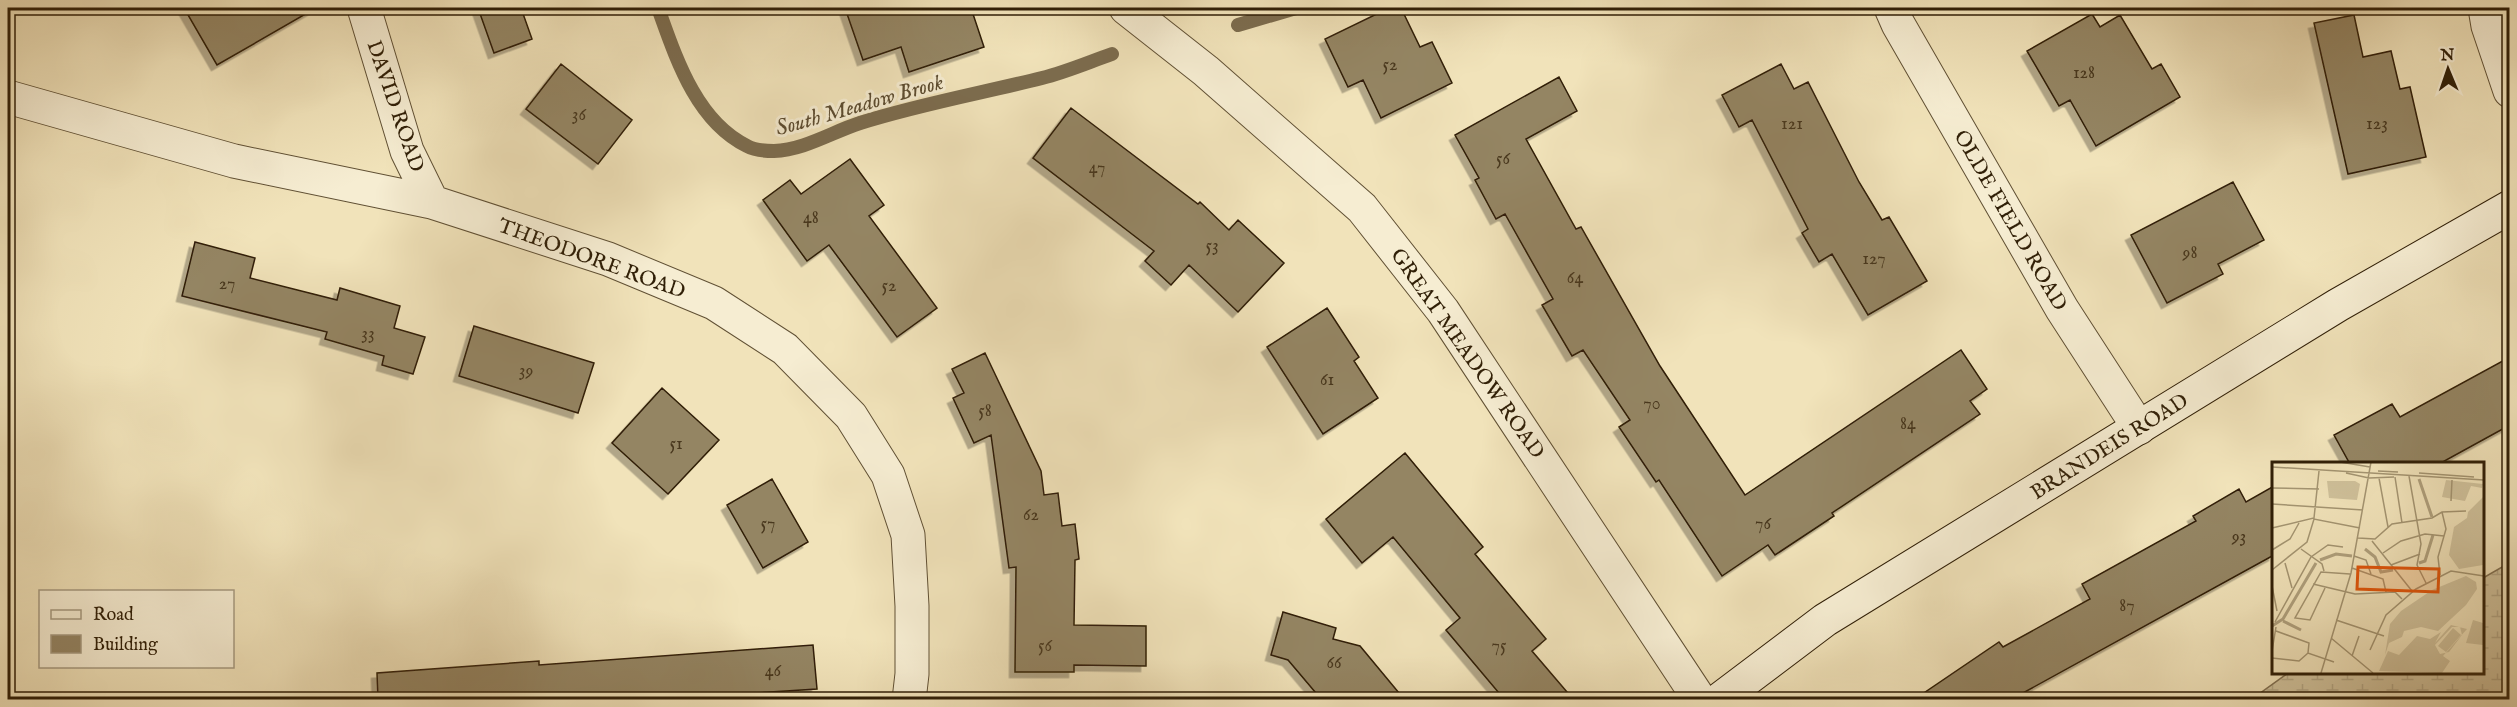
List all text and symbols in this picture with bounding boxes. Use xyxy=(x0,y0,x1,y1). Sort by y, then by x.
street label: DAVID ROAD xyxy=(359,37,430,176)
north arrow xyxy=(2418,39,2478,99)
text: N xyxy=(2439,46,2455,66)
house number: 52 xyxy=(1383,54,1397,77)
house number: 128 xyxy=(2073,62,2095,85)
water label: South Meadow Brook xyxy=(772,69,947,143)
house number: 36 xyxy=(572,104,587,127)
house number: 121 xyxy=(1781,113,1803,136)
house number: 123 xyxy=(2366,113,2388,136)
street label: OLDE FIELD ROAD xyxy=(1947,125,2073,316)
house number: 56 xyxy=(1496,148,1510,171)
house number: 47 xyxy=(1089,157,1105,180)
house number: 48 xyxy=(803,207,819,230)
street label: THEODORE ROAD xyxy=(494,213,689,306)
house number: 53 xyxy=(1205,235,1219,258)
house number: 98 xyxy=(2182,242,2197,265)
street label: GREAT MEADOW ROAD xyxy=(1384,243,1550,464)
house number: 127 xyxy=(1862,248,1886,271)
house number: 64 xyxy=(1567,267,1583,290)
house number: 27 xyxy=(219,273,235,296)
house number: 52 xyxy=(882,275,896,298)
house number: 33 xyxy=(361,323,375,346)
house number: 39 xyxy=(519,360,533,383)
house number: 61 xyxy=(1320,369,1334,392)
street label: BRANDEIS ROAD xyxy=(2026,388,2194,507)
house number: 70 xyxy=(1643,393,1661,416)
house number: 58 xyxy=(978,400,992,423)
house number: 84 xyxy=(1900,413,1916,436)
house number: 51 xyxy=(669,433,683,456)
inset map xyxy=(2272,462,2484,674)
house number: 62 xyxy=(1023,504,1039,527)
house number: 57 xyxy=(761,513,775,536)
house number: 76 xyxy=(1755,513,1771,536)
house number: 93 xyxy=(2231,526,2246,549)
legend xyxy=(39,590,234,668)
house number: 87 xyxy=(2119,595,2135,618)
text: Road xyxy=(93,604,134,627)
text: Building xyxy=(93,634,158,657)
house number: 56 xyxy=(1038,635,1052,658)
house number: 75 xyxy=(1492,635,1507,658)
house number: 66 xyxy=(1326,652,1342,675)
house number: 46 xyxy=(765,660,782,683)

